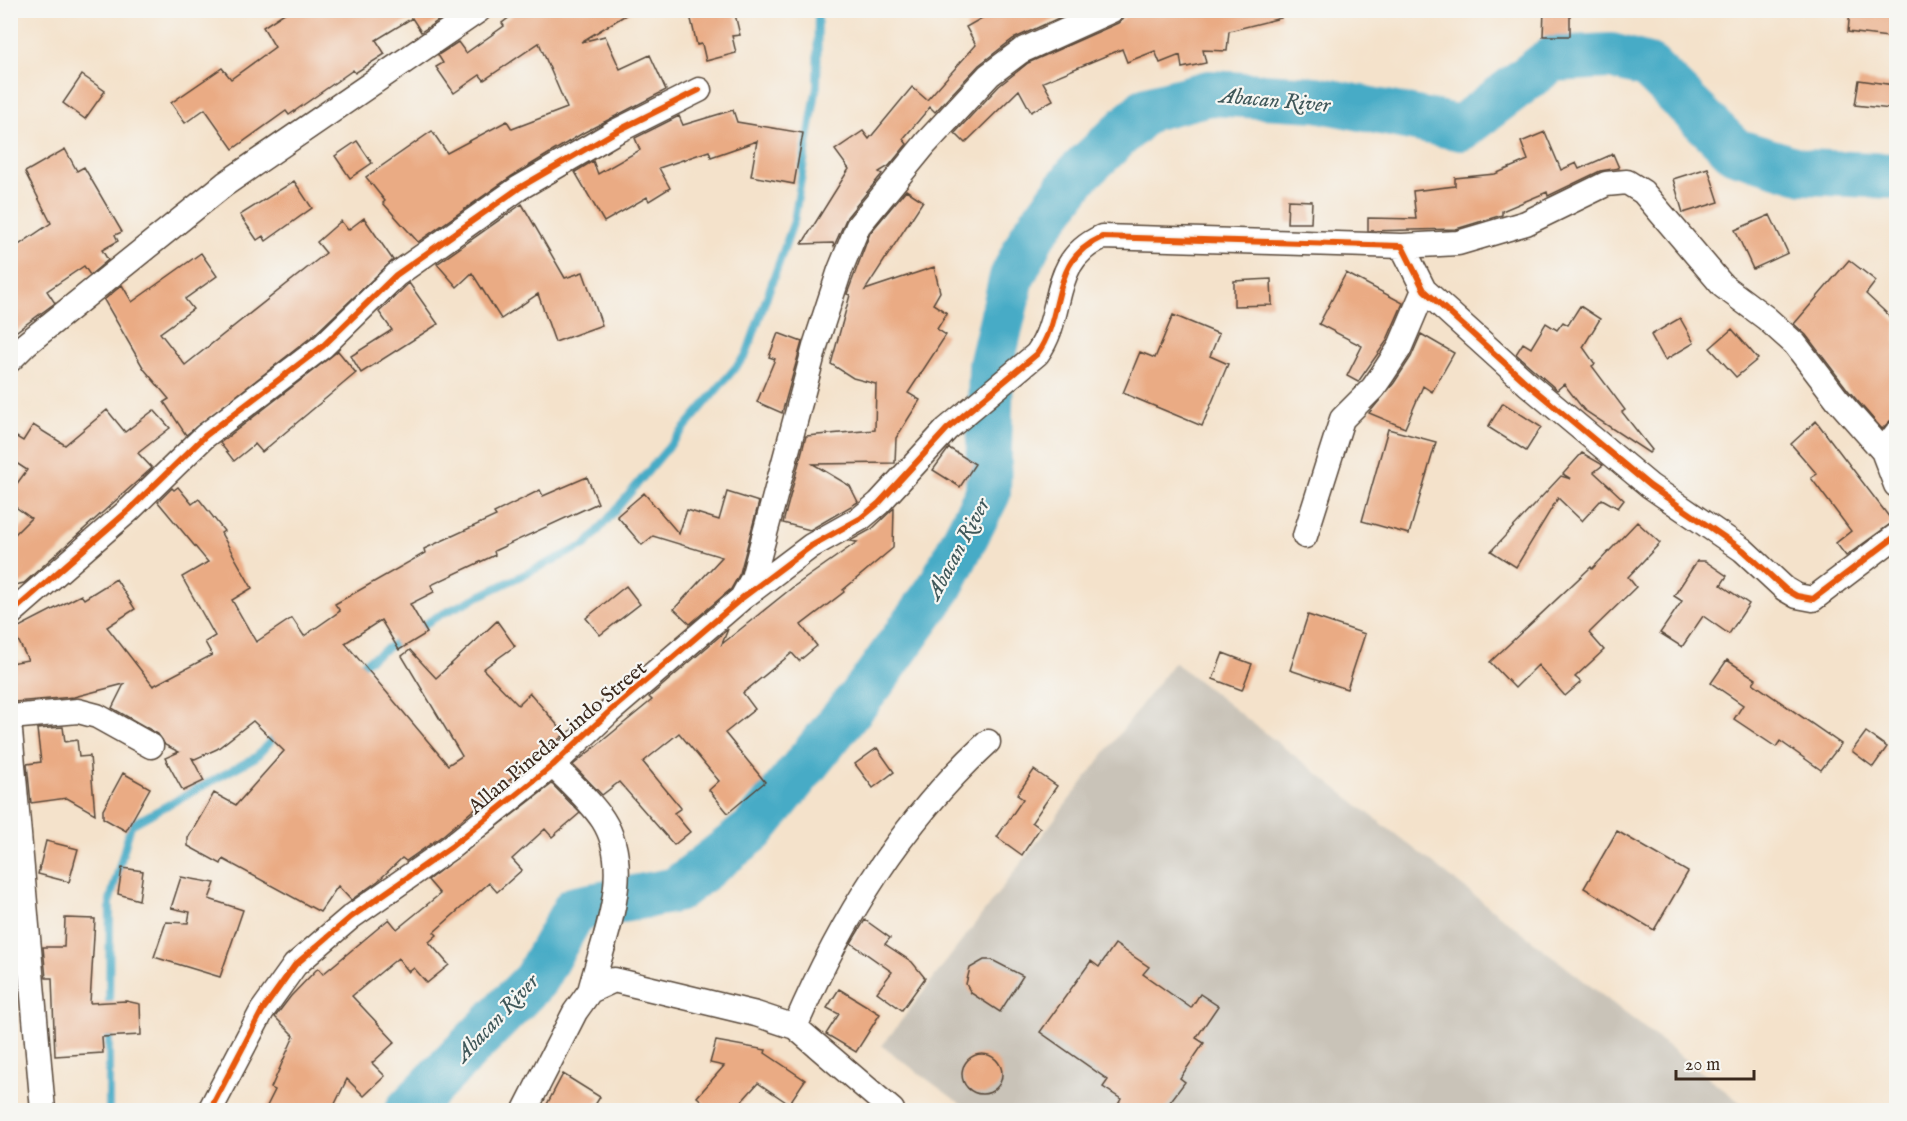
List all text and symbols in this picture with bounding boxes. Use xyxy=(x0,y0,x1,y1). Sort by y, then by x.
water label: Abacan River xyxy=(1216,82,1333,120)
water label: Abacan River xyxy=(919,492,998,606)
street label: Allan Pineda Lindo Street xyxy=(462,655,653,821)
water label: Abacan River xyxy=(448,967,547,1070)
scale bar xyxy=(1676,1043,1754,1081)
text: 20 m xyxy=(1685,1054,1720,1077)

